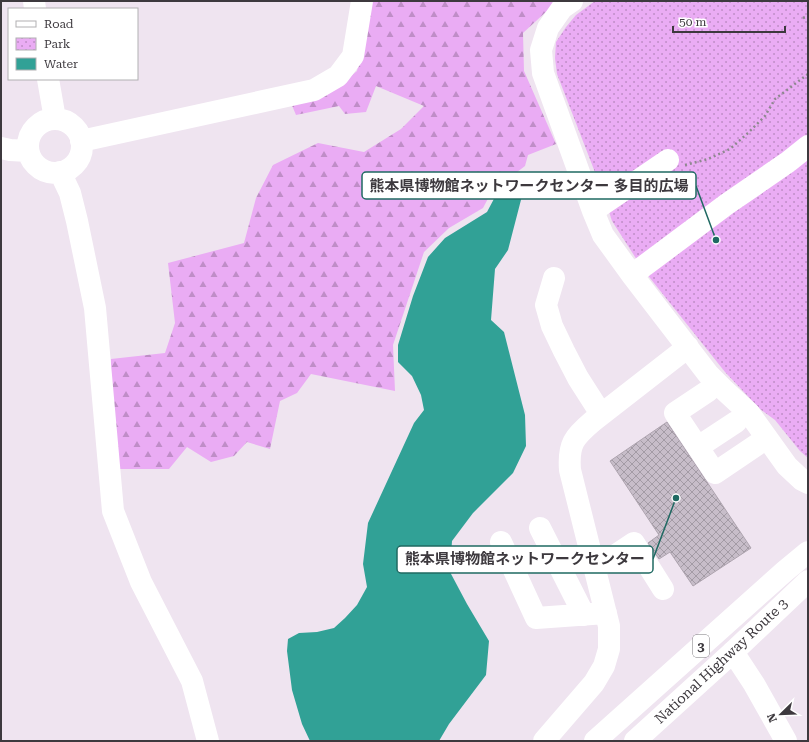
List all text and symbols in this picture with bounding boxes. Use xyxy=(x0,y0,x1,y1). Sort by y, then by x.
legend xyxy=(8,8,138,80)
scale bar xyxy=(673,8,785,34)
text: 50 m xyxy=(679,15,706,29)
text: Road xyxy=(44,17,74,31)
text: Park xyxy=(44,37,71,51)
text: Water xyxy=(44,57,78,71)
callout: 熊本県博物館ネットワークセンター 多目的広場 xyxy=(362,172,696,199)
text: 熊本県博物館ネットワークセンター 多目的広場 xyxy=(370,177,688,195)
callout: 熊本県博物館ネットワークセンター xyxy=(397,546,653,573)
text: 熊本県博物館ネットワークセンター xyxy=(405,550,645,568)
street label: National Highway Route 3 xyxy=(651,595,791,727)
road number: 3 xyxy=(693,635,709,657)
north arrow xyxy=(761,694,801,734)

